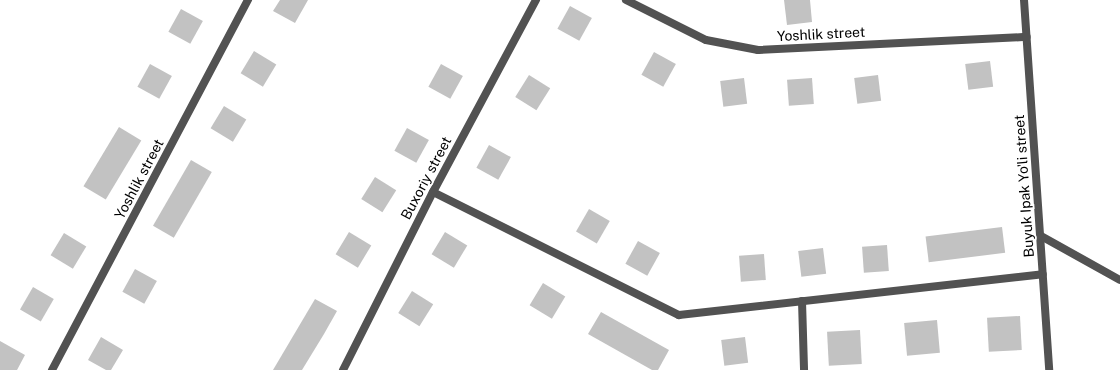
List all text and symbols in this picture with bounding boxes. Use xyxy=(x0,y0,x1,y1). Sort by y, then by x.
street label: Yoshlik street xyxy=(776,23,866,45)
street label: Buyuk Ipak Yo'li street xyxy=(1011,114,1037,258)
street label: Buxoriy street xyxy=(397,134,455,222)
street label: Yoshlik street xyxy=(111,136,167,222)

